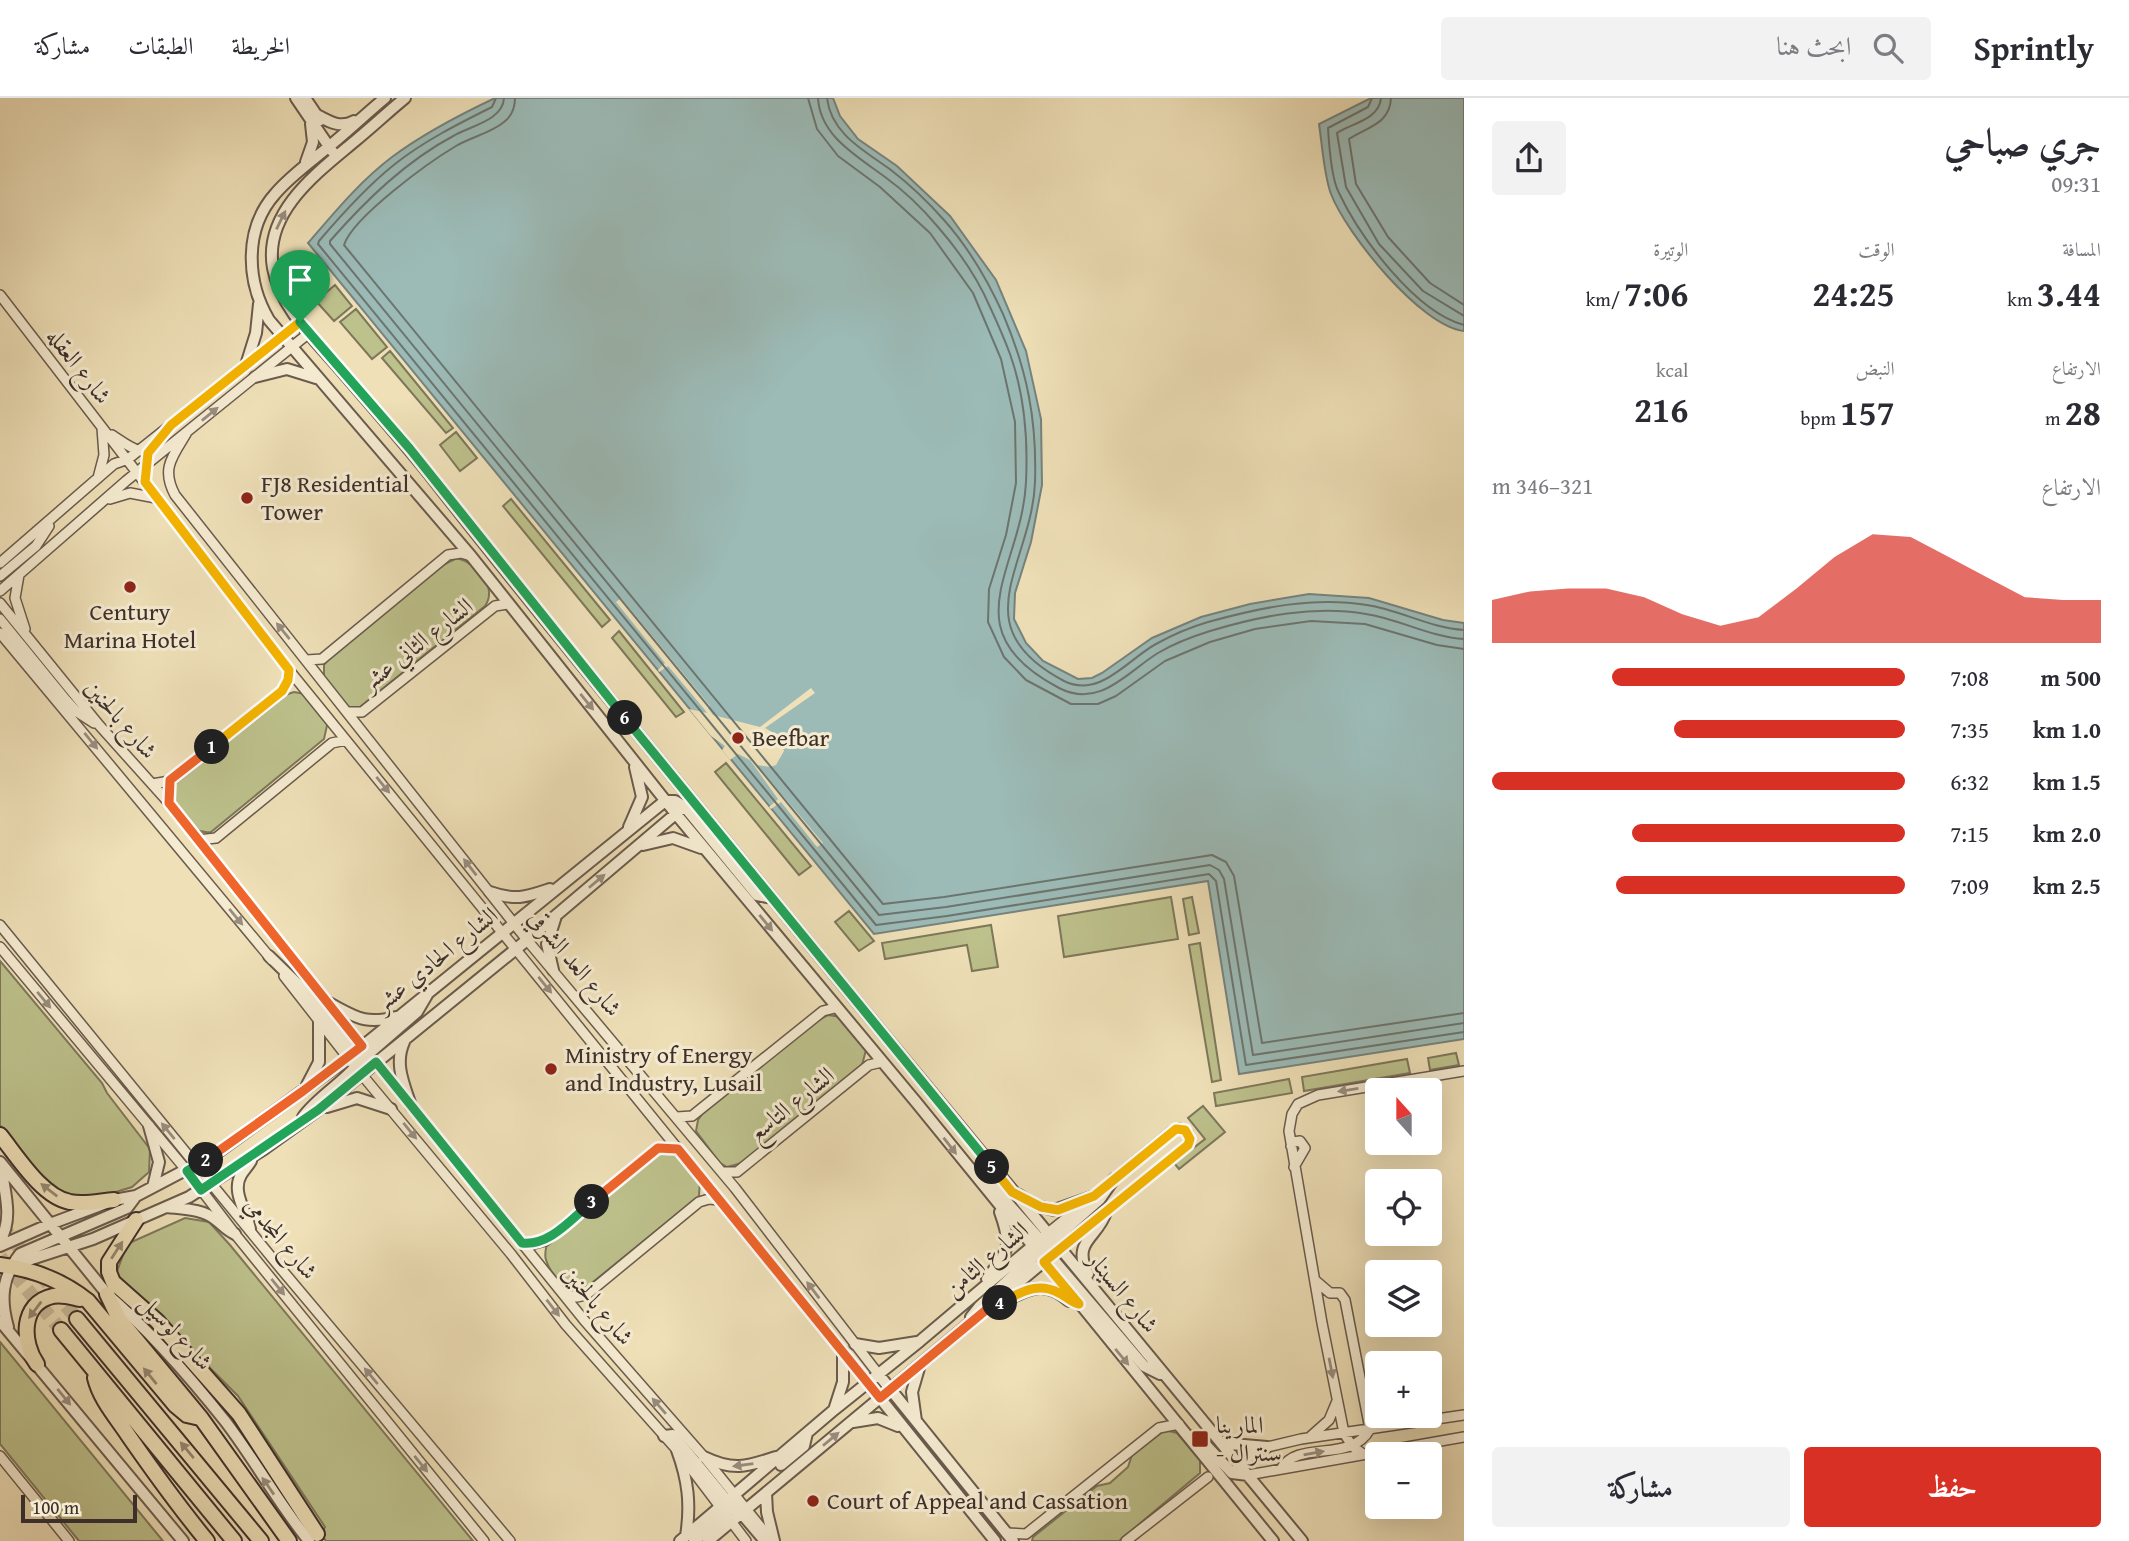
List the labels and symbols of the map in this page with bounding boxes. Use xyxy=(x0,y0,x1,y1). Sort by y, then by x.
one-way arrow xyxy=(276,210,287,230)
pin xyxy=(270,250,330,322)
street label: شارع العقله xyxy=(36,320,120,413)
one-way arrow xyxy=(201,406,219,421)
place label: FJ8 Residential Tower xyxy=(261,466,410,529)
marker: FJ8 Residential Tower xyxy=(239,490,255,506)
marker: Century Marina Hotel xyxy=(122,579,138,595)
street label: الشارع الثاني عشر xyxy=(351,589,482,703)
place label: Century Marina Hotel xyxy=(64,594,196,657)
one-way arrow xyxy=(276,622,291,640)
street label: شارع بالحنين xyxy=(74,671,166,768)
one-way arrow xyxy=(579,693,594,711)
pin: 6 xyxy=(608,700,642,736)
place label: Beefbar xyxy=(752,720,830,755)
pin: 1 xyxy=(194,730,230,764)
marker: Beefbar xyxy=(730,730,746,746)
one-way arrow xyxy=(83,733,98,750)
one-way arrow xyxy=(375,777,390,794)
one-way arrow xyxy=(463,858,478,876)
one-way arrow xyxy=(588,874,605,889)
street label: الشارع الحادي عشر xyxy=(364,898,507,1024)
street label: شارع العد الشرقي xyxy=(518,901,631,1026)
one-way arrow xyxy=(228,908,243,925)
one-way arrow xyxy=(759,914,774,932)
one-way arrow xyxy=(537,976,552,993)
one-way arrow xyxy=(36,991,51,1008)
place label: Ministry of Energy and Industry, Lusail xyxy=(565,1037,762,1100)
street label: الشارع التاسع xyxy=(740,1058,845,1153)
marker: Ministry of Energy and Industry, Lusail xyxy=(543,1061,559,1077)
north arrow xyxy=(1365,1078,1442,1155)
one-way arrow xyxy=(1337,1085,1359,1096)
one-way arrow xyxy=(161,1122,176,1140)
one-way arrow xyxy=(402,1123,417,1140)
one-way arrow xyxy=(943,1136,958,1154)
pin: 2 xyxy=(188,1142,224,1178)
pin: 5 xyxy=(974,1150,1010,1184)
one-way arrow xyxy=(41,1183,59,1198)
pin: 3 xyxy=(574,1184,610,1220)
street label: شارع المجدمي xyxy=(234,1188,327,1289)
street label: الشارع الثامن xyxy=(936,1213,1038,1307)
one-way arrow xyxy=(110,1240,123,1260)
street label: شارع السينار xyxy=(1076,1242,1167,1342)
street label: شارع بالحنين xyxy=(552,1257,643,1355)
one-way arrow xyxy=(270,1278,285,1296)
one-way arrow xyxy=(806,1281,821,1299)
street label: شارع لوسيل xyxy=(129,1285,221,1380)
pin: 4 xyxy=(982,1286,1018,1320)
one-way arrow xyxy=(546,1299,560,1317)
one-way arrow xyxy=(28,1301,43,1319)
one-way arrow xyxy=(1115,1347,1130,1365)
one-way arrow xyxy=(1326,1357,1337,1379)
one-way arrow xyxy=(143,1368,158,1385)
one-way arrow xyxy=(364,1368,379,1386)
one-way arrow xyxy=(56,1389,71,1406)
one-way arrow xyxy=(651,1397,667,1415)
place label: المارينا - سنترال xyxy=(1216,1407,1282,1470)
marker: المارينا - سنترال xyxy=(1190,1429,1210,1449)
one-way arrow xyxy=(823,1432,840,1447)
one-way arrow xyxy=(180,1442,195,1459)
one-way arrow xyxy=(1303,1447,1325,1458)
one-way arrow xyxy=(413,1455,428,1472)
one-way arrow xyxy=(731,1460,753,1471)
one-way arrow xyxy=(261,1477,275,1495)
place label: Court of Appeal and Cassation xyxy=(827,1483,1128,1518)
scale bar xyxy=(21,1492,136,1524)
marker: Court of Appeal and Cassation xyxy=(805,1493,821,1509)

